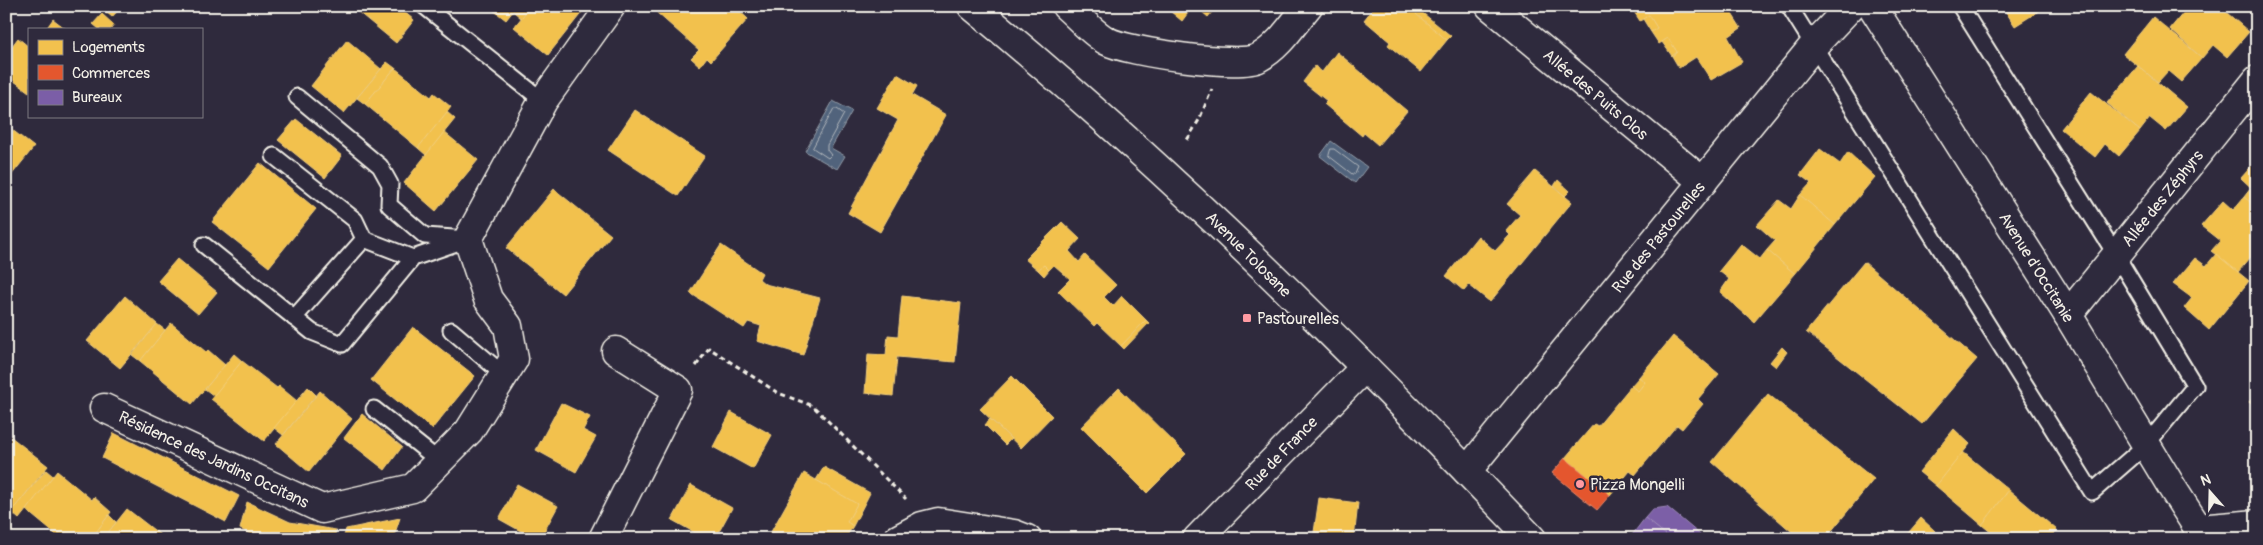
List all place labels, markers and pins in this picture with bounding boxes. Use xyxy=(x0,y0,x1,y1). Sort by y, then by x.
place label: Pastourelles xyxy=(1257,309,1339,329)
marker: Pastourelles xyxy=(1241,312,1253,324)
place label: Pizza Mongelli xyxy=(1590,475,1685,495)
marker: Pizza Mongelli xyxy=(1574,478,1586,490)

